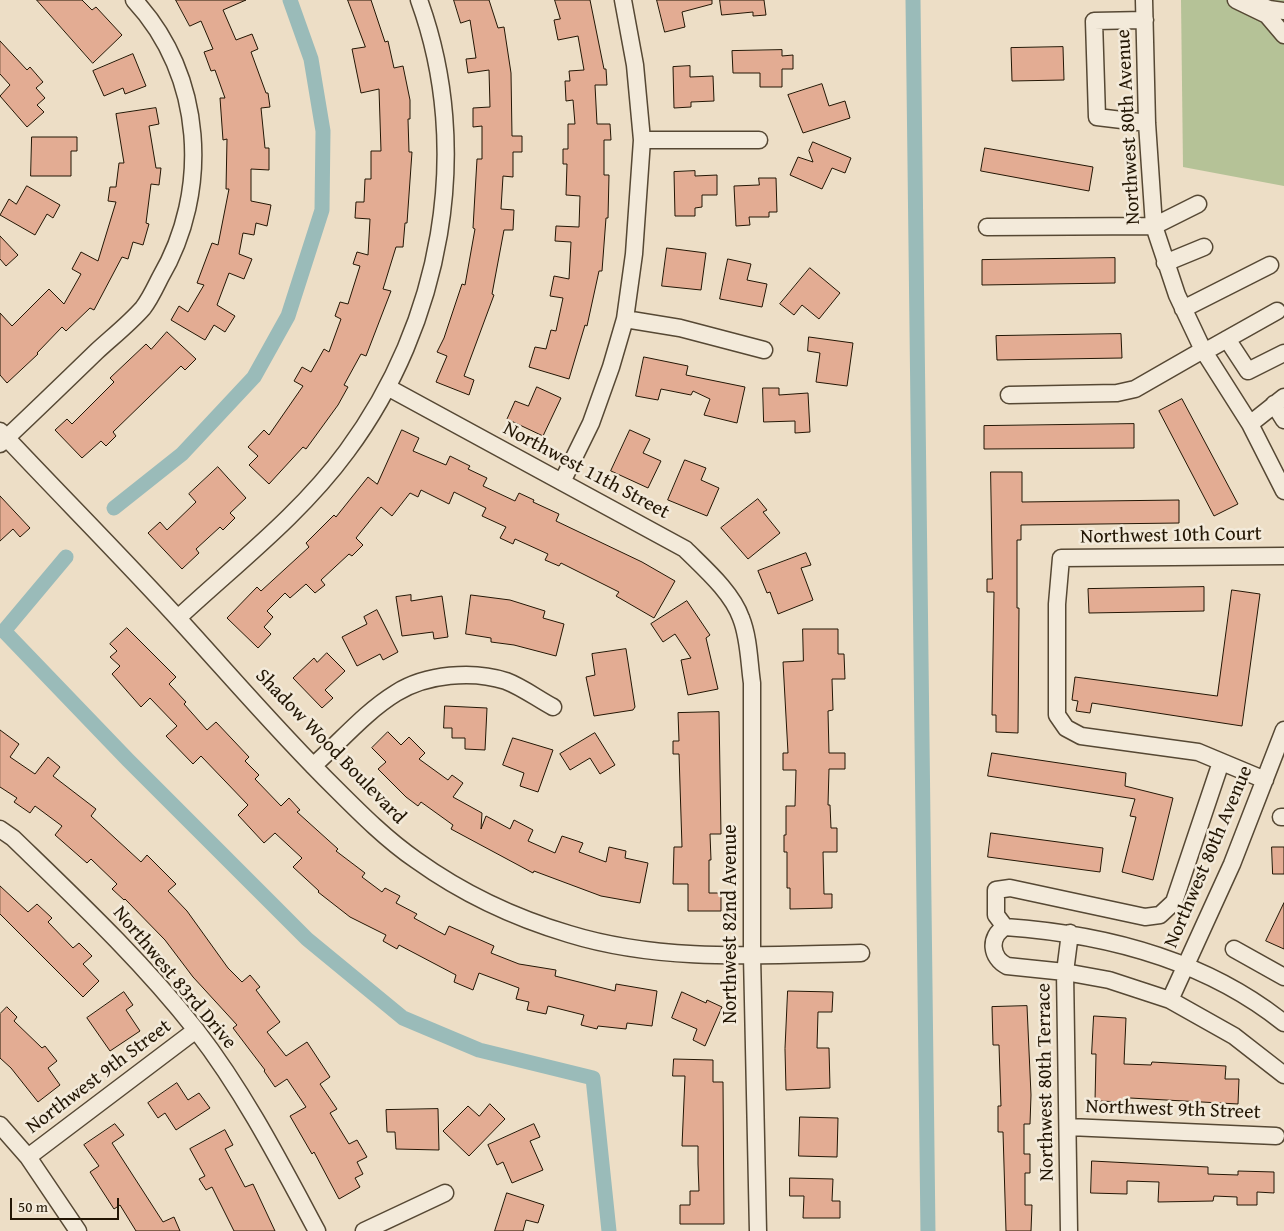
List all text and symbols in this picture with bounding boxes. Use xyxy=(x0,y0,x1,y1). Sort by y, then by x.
street label: Northwest 80th Avenue xyxy=(1112,29,1146,225)
street label: Northwest 11th Street xyxy=(499,417,673,525)
street label: Northwest 10th Court xyxy=(1080,522,1262,550)
street label: Shadow Wood Boulevard xyxy=(250,664,410,830)
street label: Northwest 80th Avenue xyxy=(1160,762,1258,952)
street label: Northwest 82nd Avenue xyxy=(719,824,743,1024)
street label: Northwest 83rd Drive xyxy=(107,901,241,1055)
street label: Northwest 80th Terrace xyxy=(1032,983,1060,1181)
street label: Northwest 9th Street xyxy=(22,1015,176,1139)
street label: Northwest 9th Street xyxy=(1085,1095,1261,1125)
scale bar xyxy=(12,1188,121,1220)
text: 50 m xyxy=(18,1196,48,1217)

